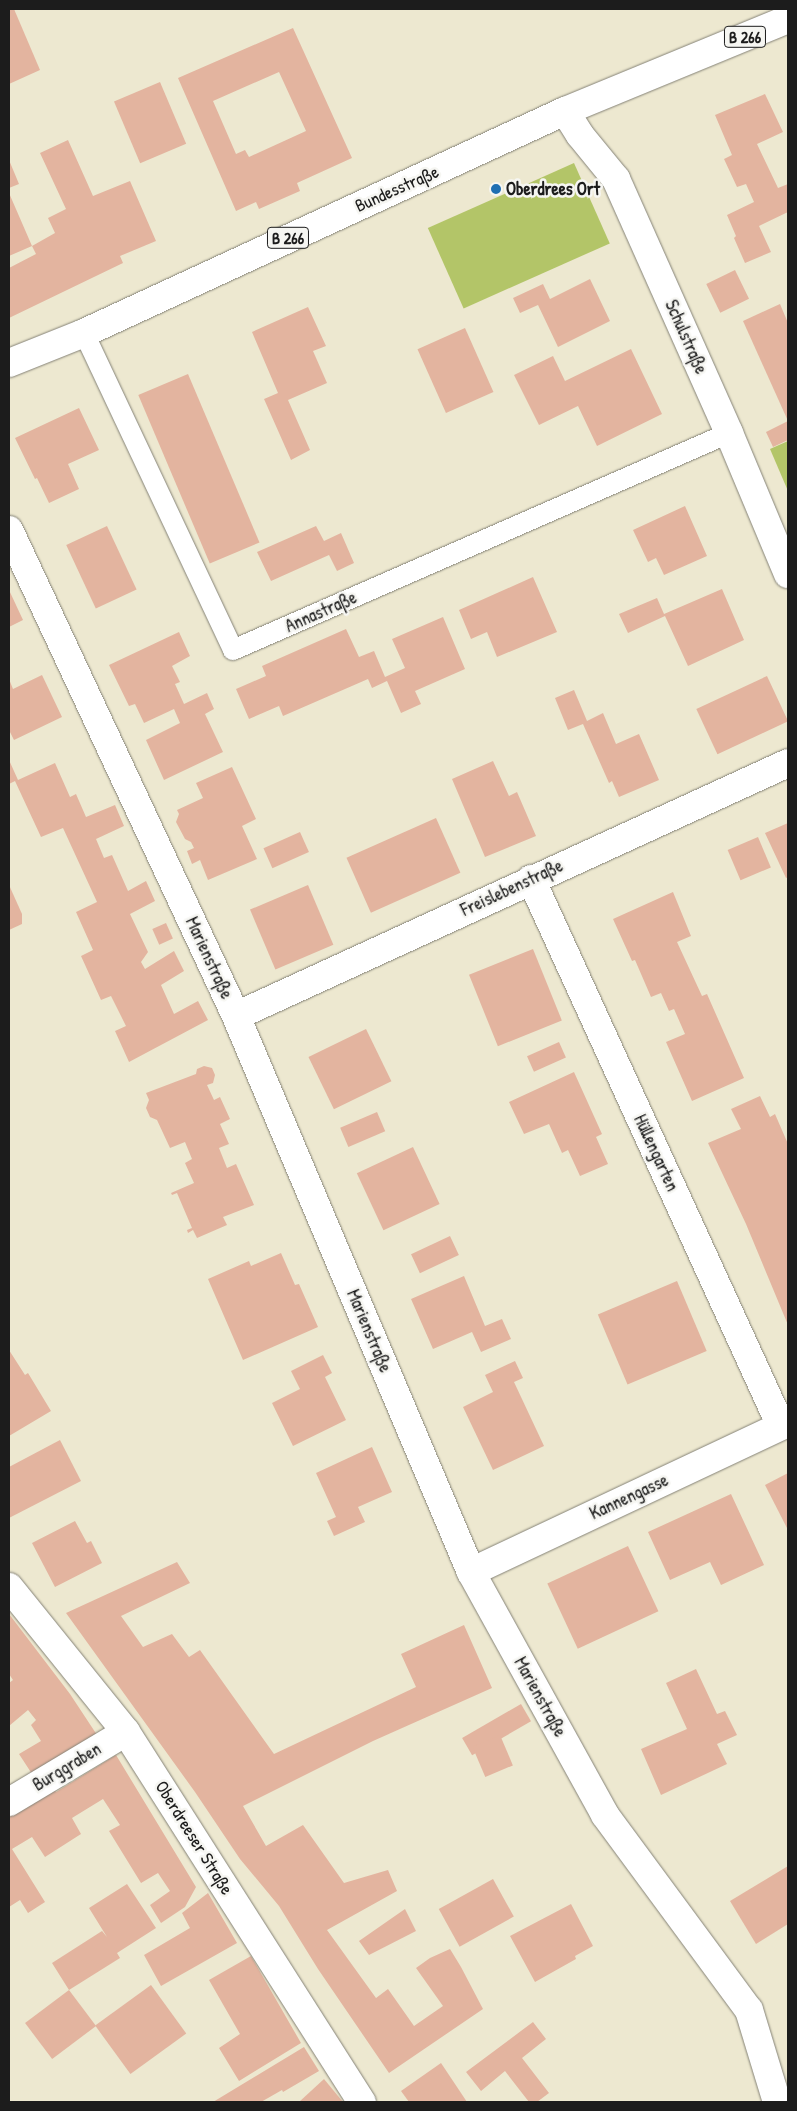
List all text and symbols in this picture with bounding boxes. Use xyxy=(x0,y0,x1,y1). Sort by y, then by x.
road number: B 266 xyxy=(724,24,766,51)
street label: Bundesstraße xyxy=(352,161,442,217)
place label: Oberdrees Ort xyxy=(506,178,600,200)
marker: Oberdrees Ort xyxy=(490,183,502,195)
road number: B 266 xyxy=(267,224,309,252)
street label: Schulstraße xyxy=(660,297,712,377)
street label: Annastraße xyxy=(282,587,360,637)
street label: Freislebenstraße xyxy=(457,855,567,921)
street label: Marienstraße xyxy=(181,914,237,1002)
street label: Hüllengarten xyxy=(629,1111,683,1195)
street label: Marienstraße xyxy=(342,1286,396,1376)
street label: Kannengasse xyxy=(586,1469,672,1525)
street label: Marienstraße xyxy=(509,1653,571,1741)
street label: Burggraben xyxy=(29,1738,105,1796)
street label: Oberdreeser Straße xyxy=(150,1777,238,1899)

